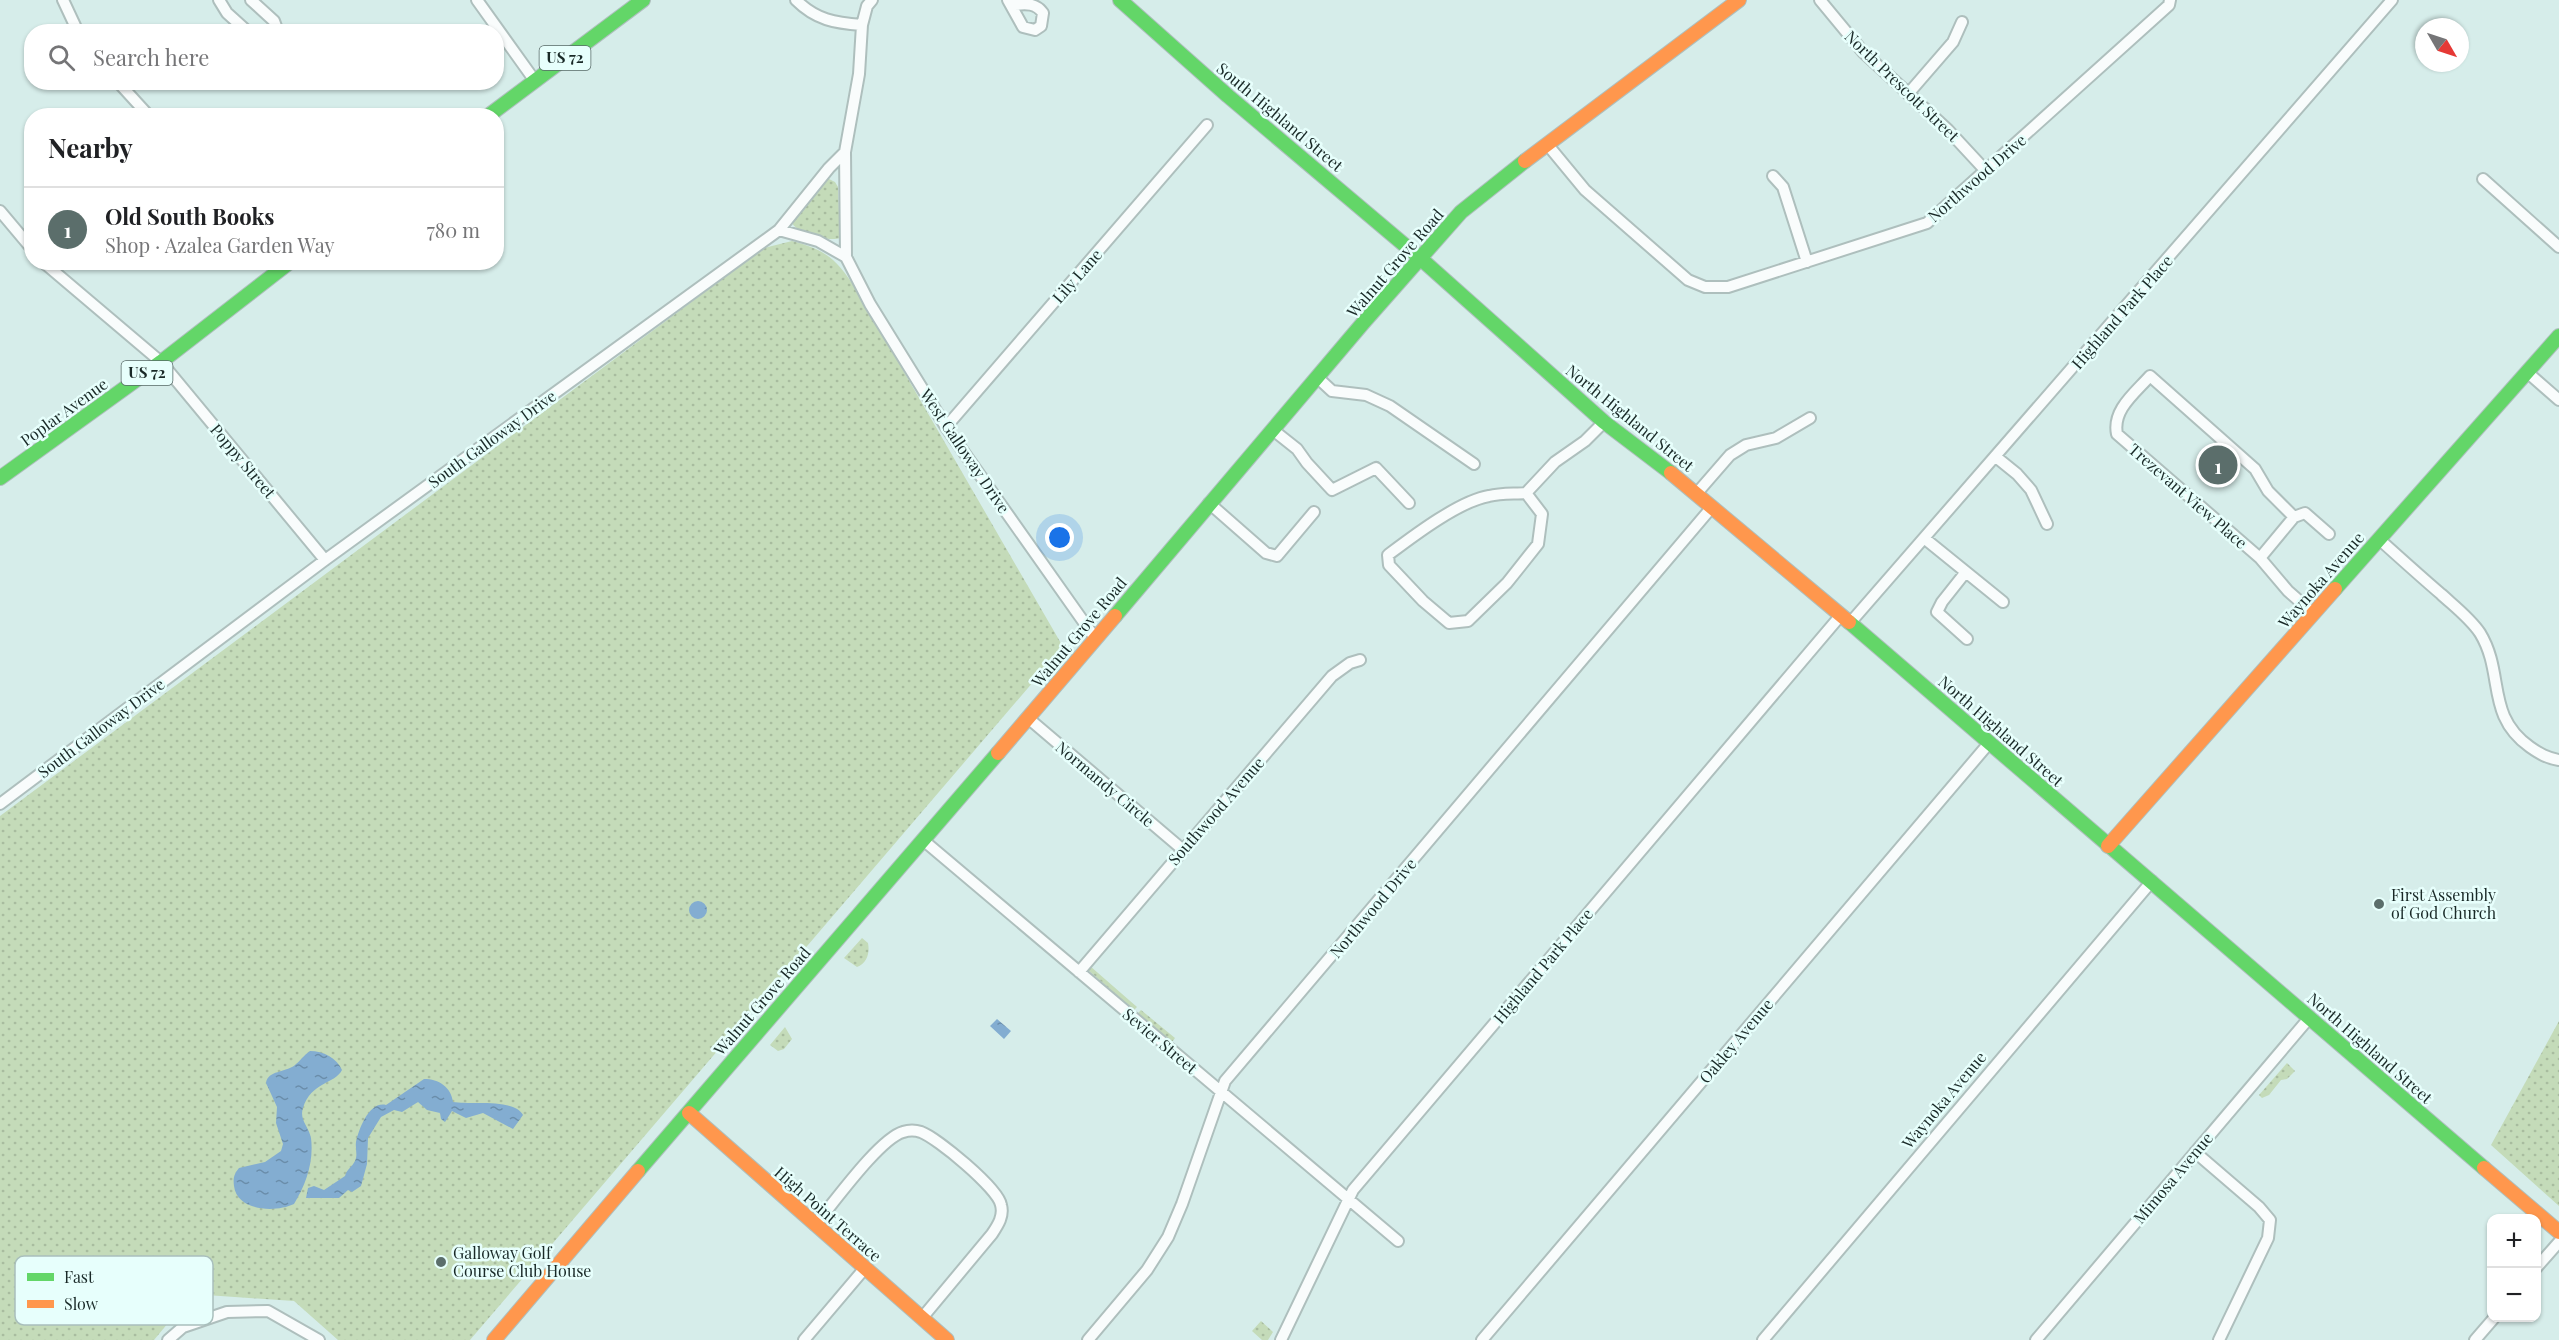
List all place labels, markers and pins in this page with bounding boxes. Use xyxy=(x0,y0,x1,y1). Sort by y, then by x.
pin: 1 xyxy=(2198,442,2238,488)
place label: First Assembly of God Church xyxy=(2391,884,2497,923)
marker: First Assembly of God Church xyxy=(2372,897,2386,911)
place label: Galloway Golf Course Club House xyxy=(453,1242,591,1281)
marker: Galloway Golf Course Club House xyxy=(434,1255,448,1269)

